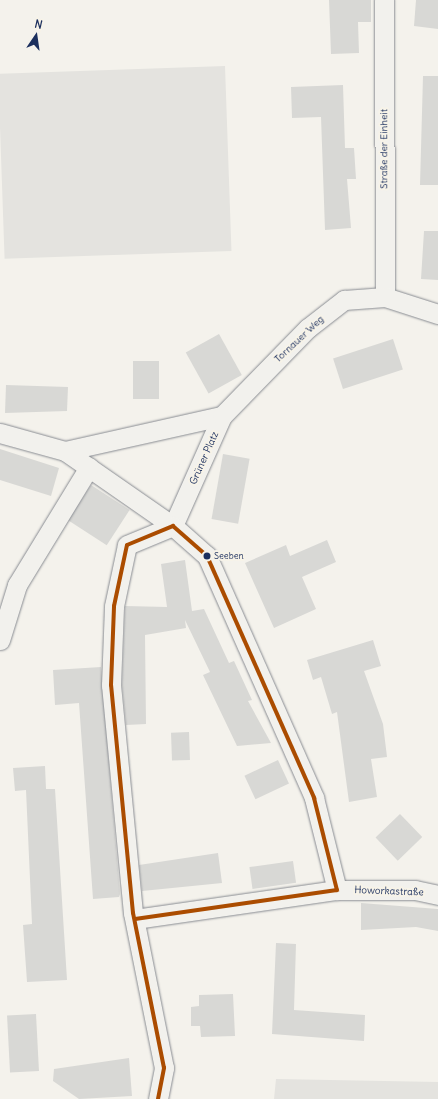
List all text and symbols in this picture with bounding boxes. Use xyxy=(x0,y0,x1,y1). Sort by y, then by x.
north arrow xyxy=(16,16,56,56)
text: N xyxy=(33,17,44,32)
street label: Straße der Einheit xyxy=(378,109,390,189)
street label: Tornauer Weg xyxy=(272,313,326,365)
street label: Grüner Platz xyxy=(187,430,221,486)
marker: Seeben xyxy=(202,551,212,561)
place label: Seeben xyxy=(214,551,244,561)
street label: Howorkastraße xyxy=(354,884,424,898)

